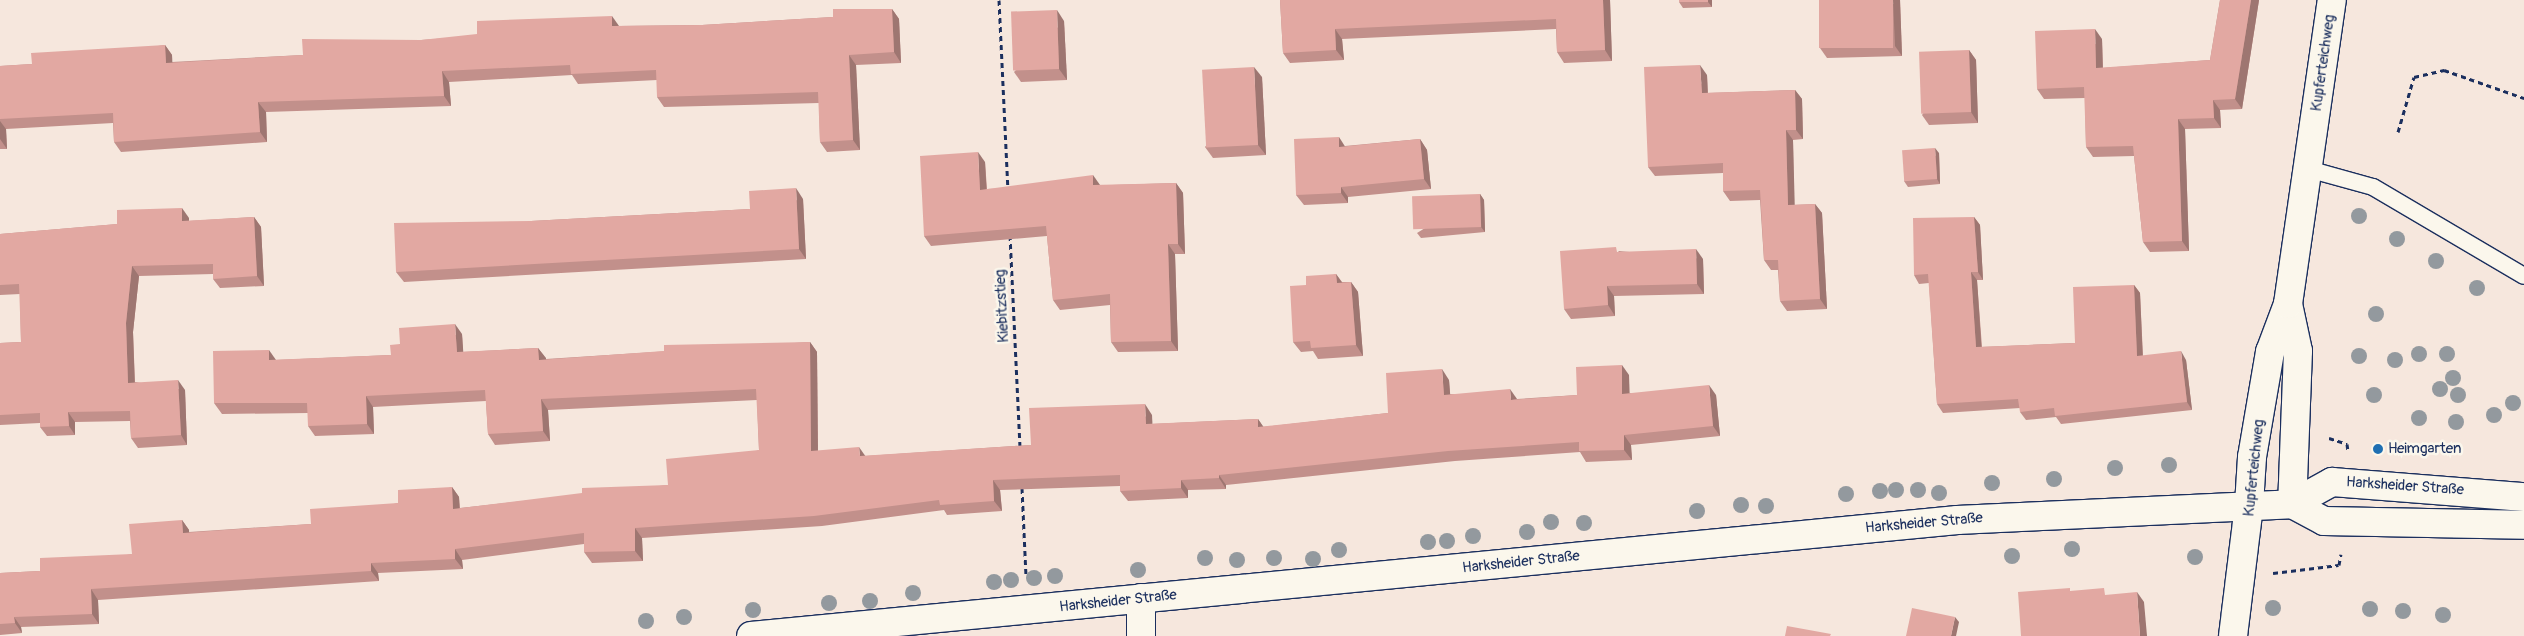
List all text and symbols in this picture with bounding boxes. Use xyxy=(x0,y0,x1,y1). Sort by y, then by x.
street label: Kupferteichweg xyxy=(2307,14,2339,112)
street label: Kiebitzstieg xyxy=(991,269,1013,343)
street label: Kupferteichweg xyxy=(2240,419,2268,517)
place label: Heimgarten xyxy=(2388,440,2461,458)
marker: Heimgarten xyxy=(2372,443,2384,455)
street label: Harksheider Straße xyxy=(2345,473,2465,499)
street label: Harksheider Straße xyxy=(1864,509,1984,537)
street label: Harksheider Straße xyxy=(1461,547,1581,577)
street label: Harksheider Straße xyxy=(1058,586,1178,616)

